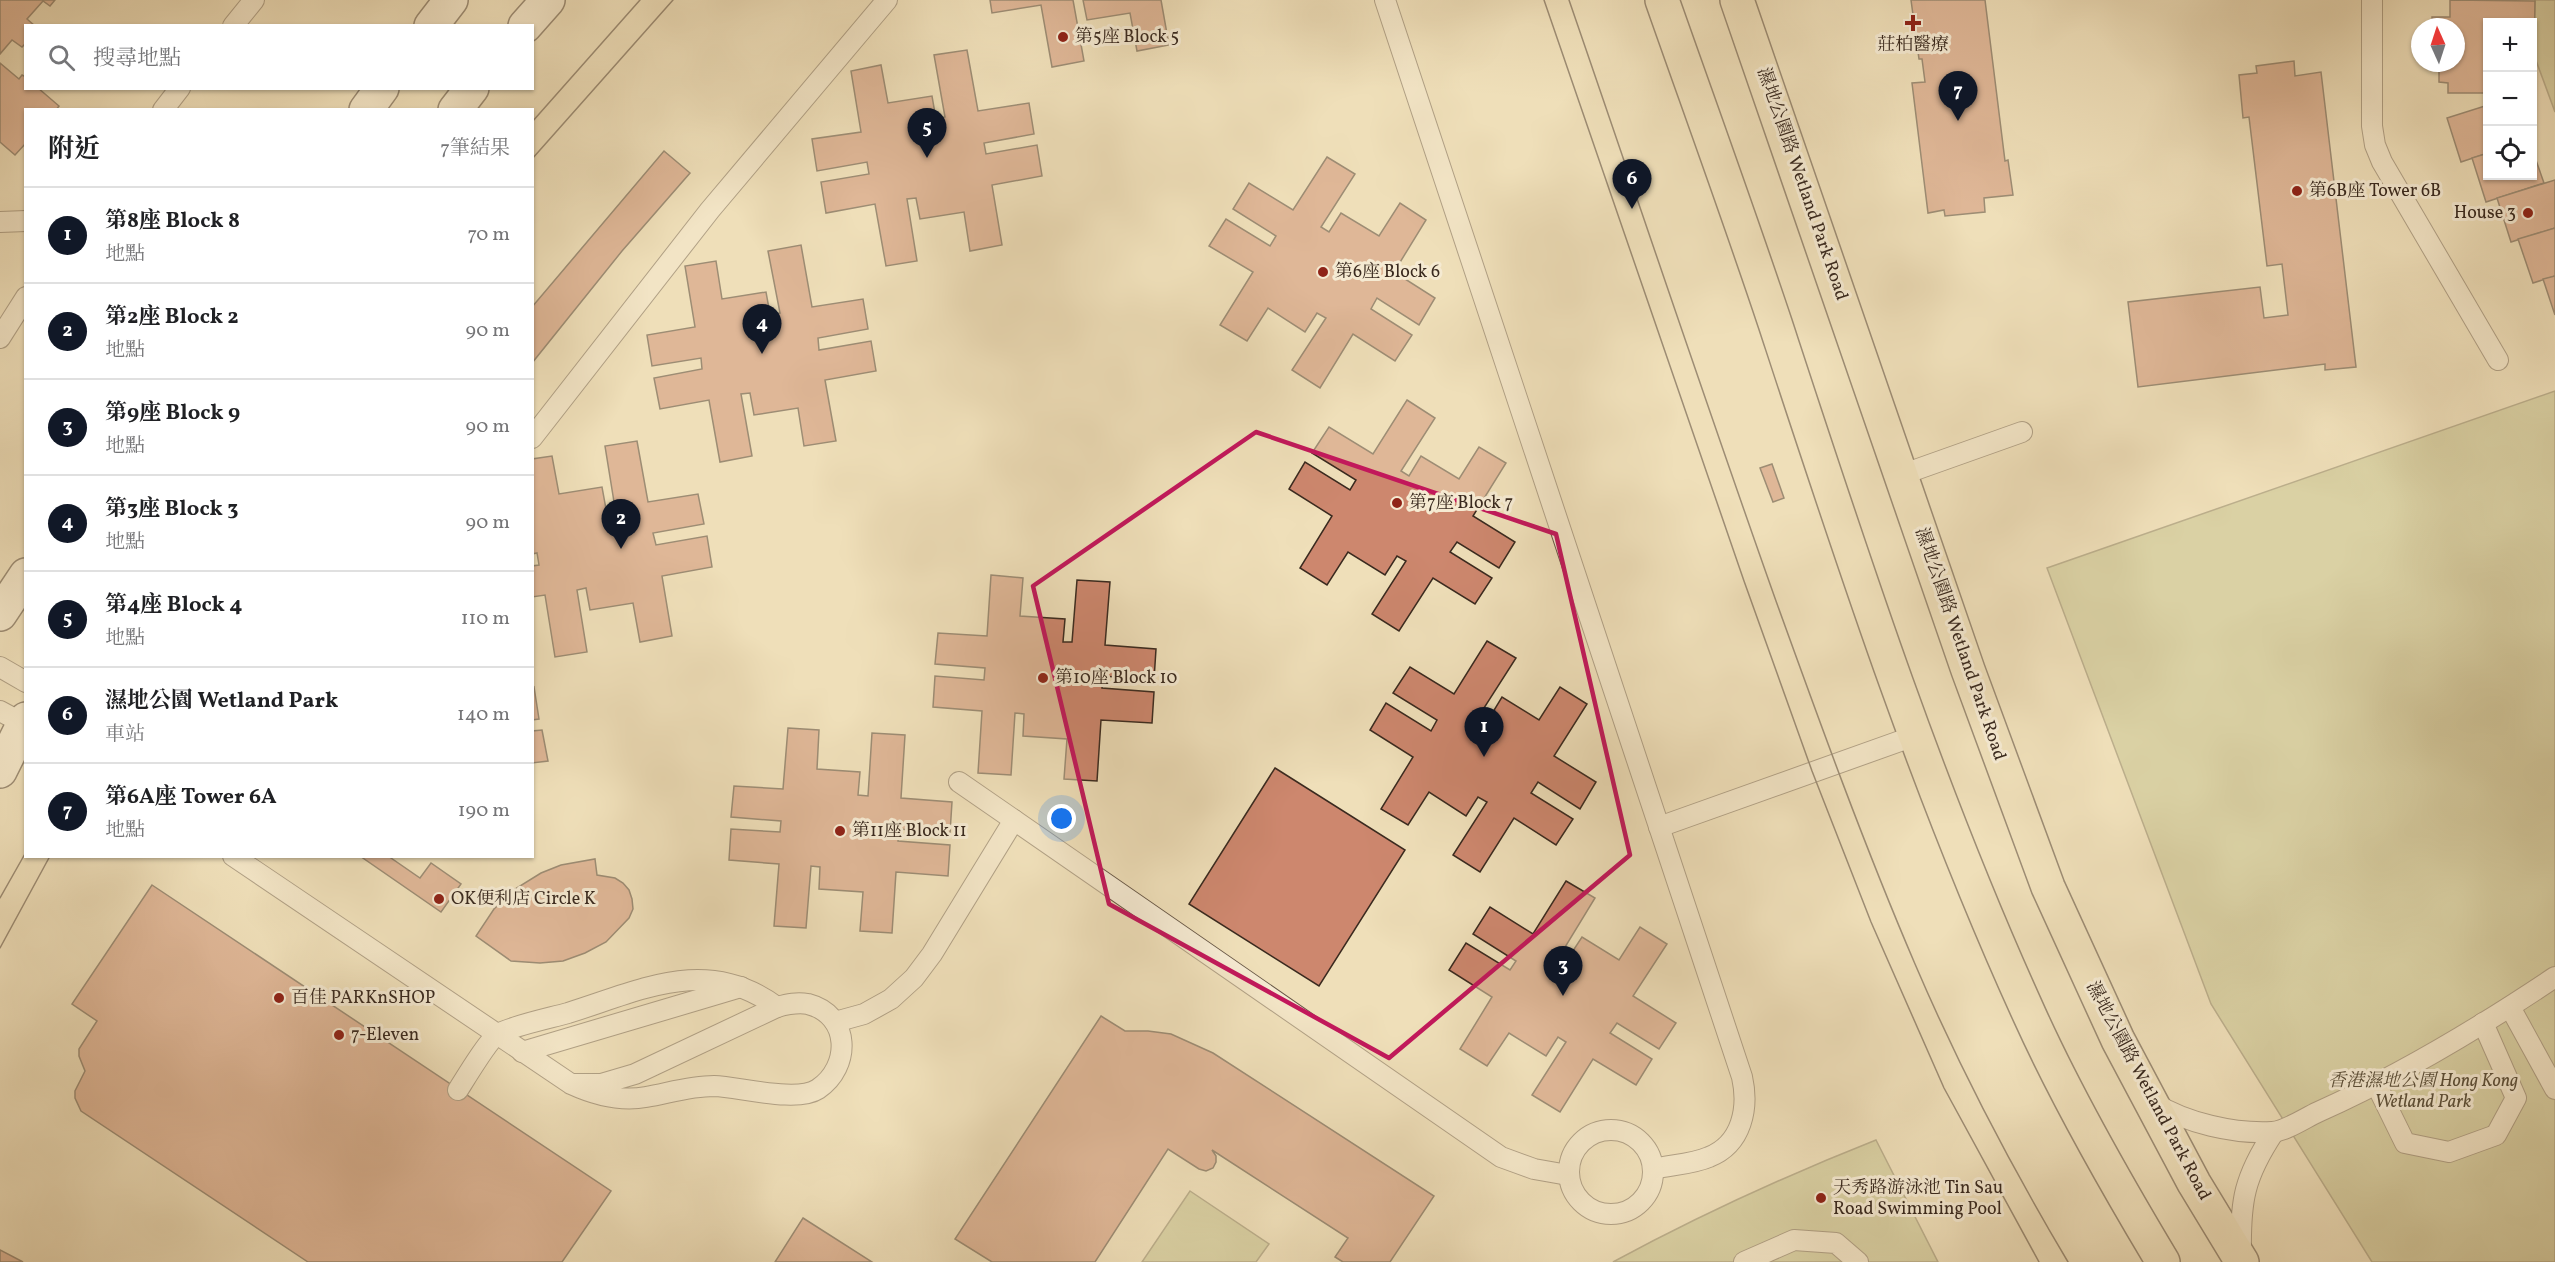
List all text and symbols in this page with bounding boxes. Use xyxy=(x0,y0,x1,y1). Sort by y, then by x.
marker: 莊柏醫療 xyxy=(1904,14,1922,32)
north arrow xyxy=(2411,18,2465,72)
map controls xyxy=(2483,18,2537,180)
button: + xyxy=(2483,18,2537,72)
search box xyxy=(24,24,534,90)
place label: 第5座 Block 5 xyxy=(1075,25,1179,50)
marker: 第5座 Block 5 xyxy=(1056,30,1070,44)
place label: 莊柏醫療 xyxy=(1877,33,1949,58)
icon: search xyxy=(45,41,78,74)
text: 搜尋地點 xyxy=(93,44,181,75)
street label: 濕地公園路 Wetland Park Road xyxy=(1750,64,1854,304)
pin: 7 xyxy=(1938,72,1978,121)
button: − xyxy=(2483,72,2537,126)
pin: 5 xyxy=(908,108,946,158)
button: locate xyxy=(2483,126,2537,180)
text: 附近 xyxy=(48,132,100,168)
text: 7筆結果 xyxy=(440,135,510,163)
pin: 6 xyxy=(1612,160,1652,209)
place label: 第6B座 Tower 6B xyxy=(2309,179,2441,204)
marker: 第6B座 Tower 6B xyxy=(2290,184,2304,198)
place label: House 3 xyxy=(2454,201,2516,226)
text: 第8座 Block 8 xyxy=(105,206,240,237)
marker: House 3 xyxy=(2521,206,2535,220)
text: 1 xyxy=(63,221,72,249)
text: 70 m xyxy=(467,221,510,249)
text: 地點 xyxy=(105,241,145,269)
place label: 第6座 Block 6 xyxy=(1335,260,1440,285)
marker: 第6座 Block 6 xyxy=(1316,265,1330,279)
text: 第2座 Block 2 xyxy=(105,302,239,333)
pin: 4 xyxy=(742,304,782,354)
text: 2 xyxy=(62,317,73,345)
text: 90 m xyxy=(466,317,510,345)
text: 地點 xyxy=(105,337,145,365)
text: 第9座 Block 9 xyxy=(105,398,240,429)
text: 3 xyxy=(62,413,73,441)
text: 90 m xyxy=(466,413,510,441)
text: 地點 xyxy=(105,433,145,461)
place label: 第7座 Block 7 xyxy=(1409,491,1513,516)
text: 第3座 Block 3 xyxy=(105,494,238,525)
marker: 第7座 Block 7 xyxy=(1390,496,1404,510)
pin: 2 xyxy=(602,500,640,549)
text: 4 xyxy=(61,509,74,537)
text: 90 m xyxy=(466,509,510,537)
street label: 濕地公園路 Wetland Park Road xyxy=(1908,524,2012,764)
text: 地點 xyxy=(105,529,145,557)
text: 第4座 Block 4 xyxy=(105,590,243,621)
text: 5 xyxy=(63,605,72,633)
text: 110 m xyxy=(461,605,510,633)
text: 地點 xyxy=(105,625,145,653)
place label: 第10座 Block 10 xyxy=(1055,666,1178,691)
marker: 第10座 Block 10 xyxy=(1036,671,1050,685)
text: 濕地公園 Wetland Park xyxy=(105,686,338,717)
text: 6 xyxy=(62,701,73,729)
text: 140 m xyxy=(457,701,510,729)
pin: 1 xyxy=(1464,708,1504,757)
text: 車站 xyxy=(105,721,145,749)
text: 第6A座 Tower 6A xyxy=(105,782,277,813)
text: 7 xyxy=(63,797,72,825)
text: 190 m xyxy=(458,797,510,825)
your location xyxy=(1047,804,1076,833)
text: 地點 xyxy=(105,817,145,845)
place label: 第11座 Block 11 xyxy=(852,819,967,844)
marker: 第11座 Block 11 xyxy=(833,824,847,838)
place label: OK便利店 Circle K xyxy=(451,887,596,912)
marker: OK便利店 Circle K xyxy=(432,892,446,906)
pin: 3 xyxy=(1544,946,1582,996)
street label: 濕地公園路 Wetland Park Road xyxy=(2079,977,2217,1205)
place label: 百佳 PARKnSHOP xyxy=(291,986,435,1011)
marker: 百佳 PARKnSHOP xyxy=(272,991,286,1005)
place label: 7-Eleven xyxy=(351,1023,419,1048)
marker: 7-Eleven xyxy=(332,1028,346,1042)
park label: 香港濕地公園 Hong Kong Wetland Park xyxy=(2328,1069,2518,1115)
place label: 天秀路游泳池 Tin Sau Road Swimming Pool xyxy=(1833,1176,2003,1222)
marker: 天秀路游泳池 Tin Sau Road Swimming Pool xyxy=(1814,1191,1828,1205)

